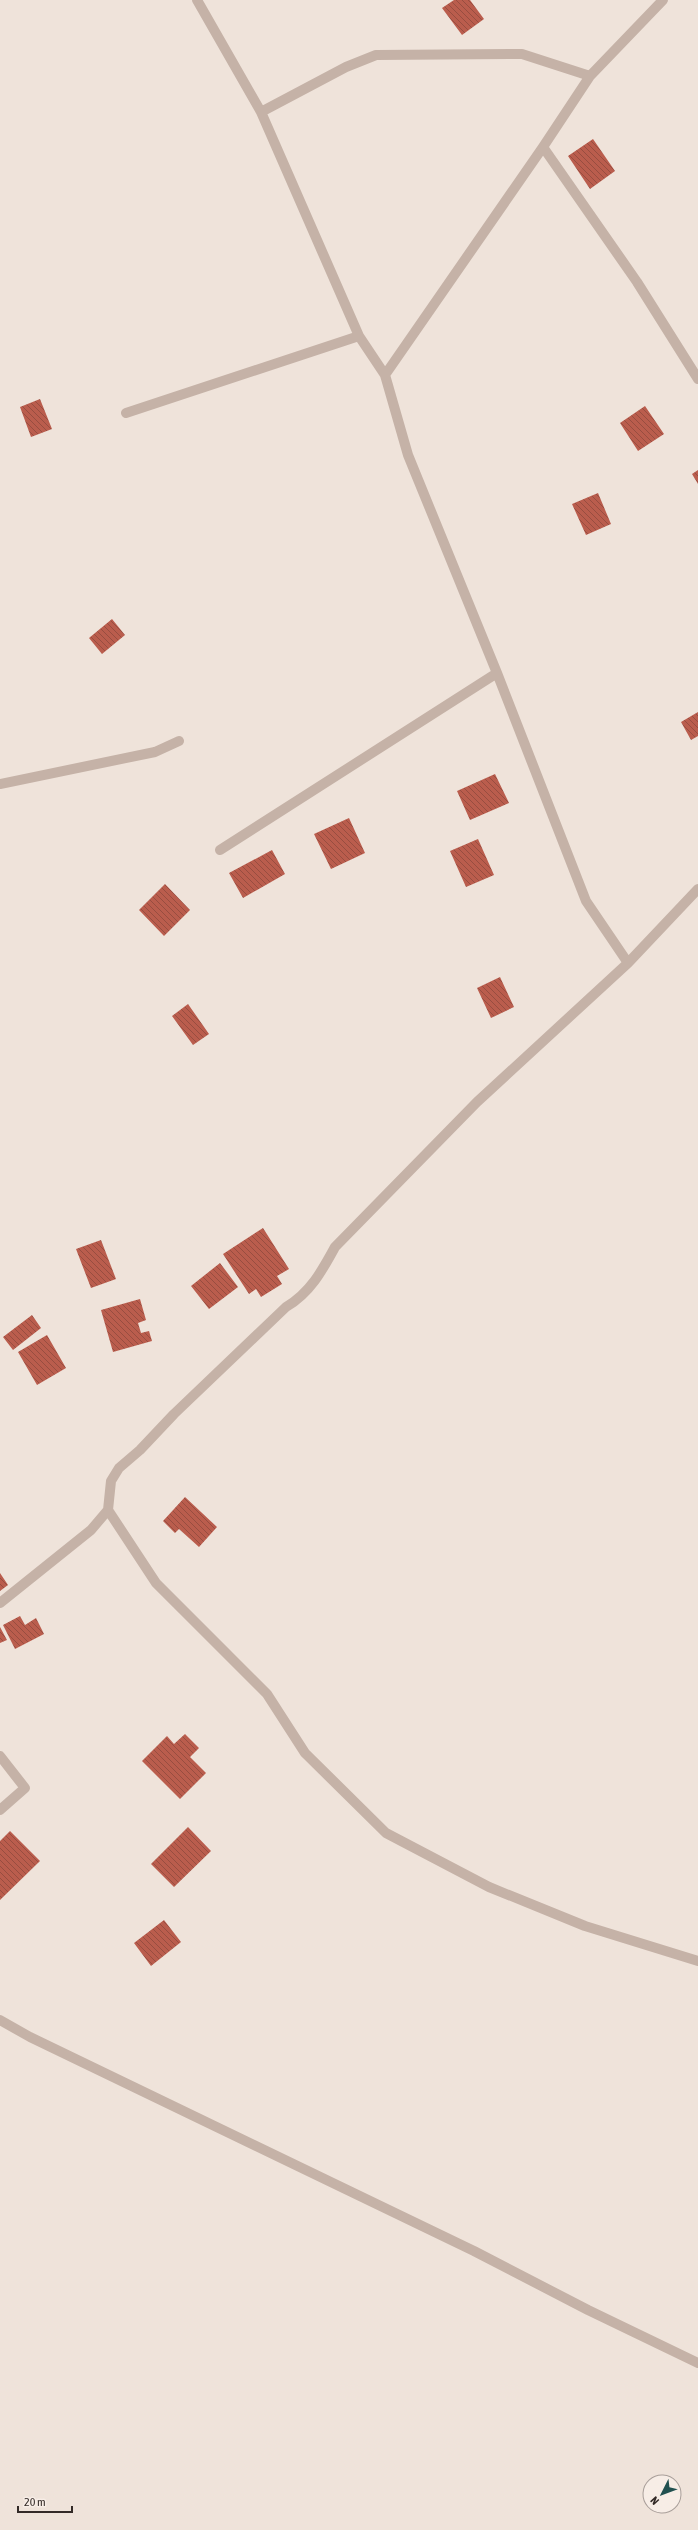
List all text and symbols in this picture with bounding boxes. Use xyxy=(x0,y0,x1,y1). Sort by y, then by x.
north arrow xyxy=(642,2474,682,2514)
scale bar xyxy=(18,2488,72,2514)
text: N xyxy=(648,2494,661,2507)
text: 20 m xyxy=(24,2495,46,2509)

